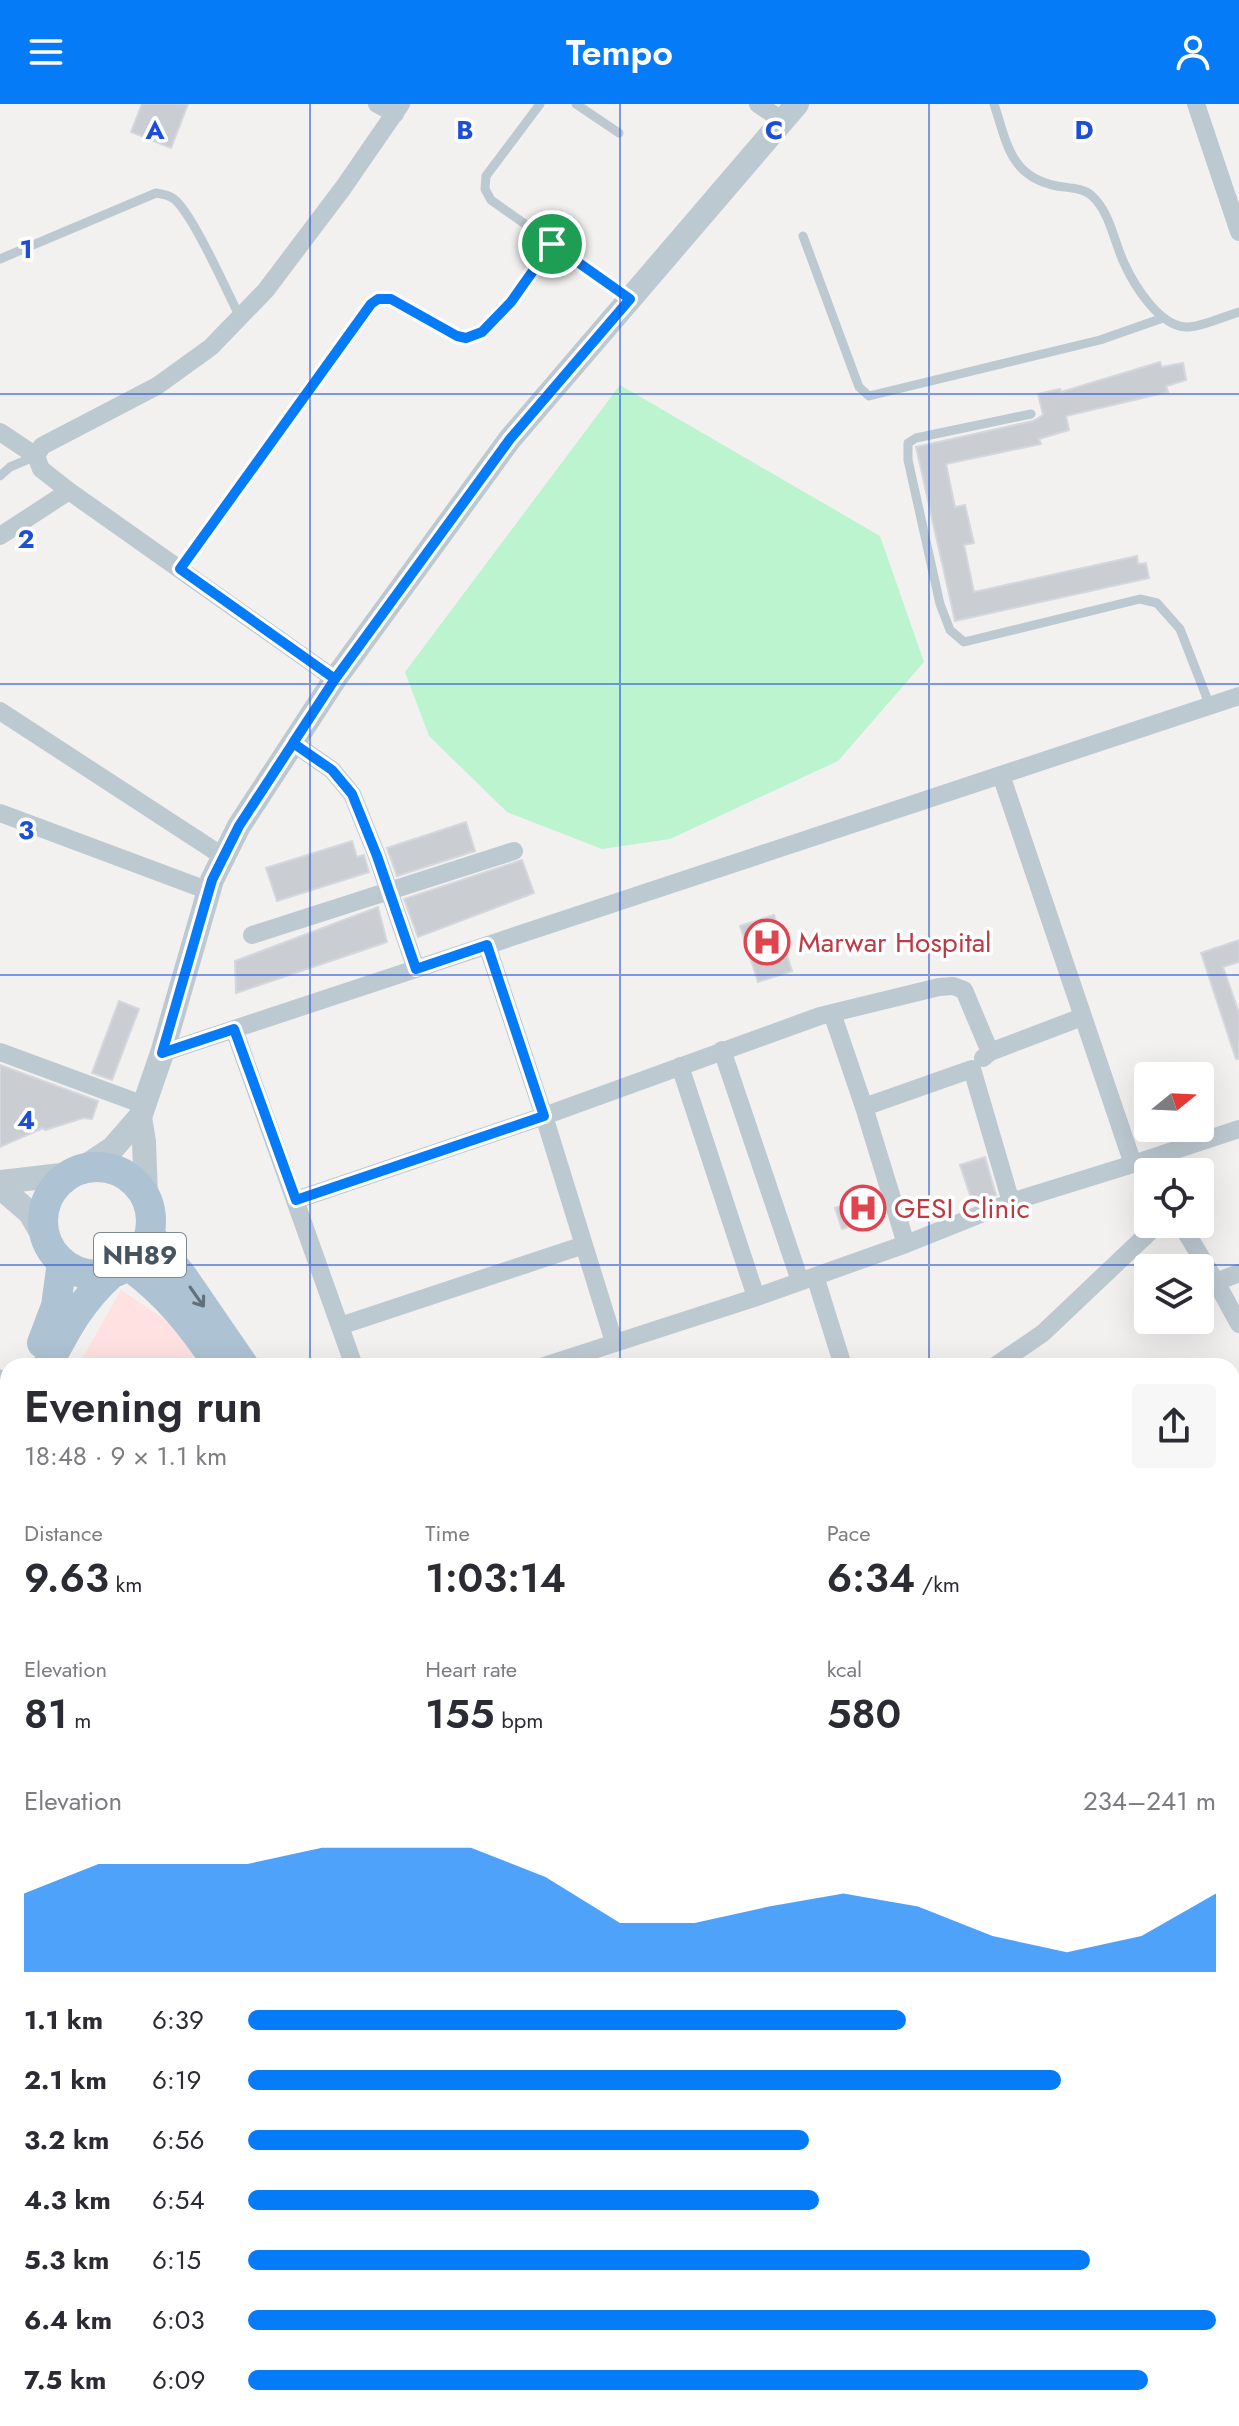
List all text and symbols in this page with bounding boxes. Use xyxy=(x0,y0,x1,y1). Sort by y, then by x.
text: Tempo xyxy=(566,26,673,78)
icon: menu xyxy=(24,30,68,74)
icon: person xyxy=(1171,30,1215,74)
text: A xyxy=(144,111,165,149)
text: B xyxy=(456,111,474,149)
text: C xyxy=(765,111,783,149)
text: D xyxy=(1074,111,1094,149)
pin xyxy=(518,210,586,278)
icon: arrive xyxy=(530,222,574,266)
text: 1 xyxy=(19,230,33,268)
text: 2 xyxy=(17,520,35,558)
text: 3 xyxy=(18,811,34,849)
hospital icon: Marwar Hospital xyxy=(743,918,791,966)
place label: Marwar Hospital xyxy=(798,922,992,963)
north arrow xyxy=(1134,1062,1214,1142)
map controls xyxy=(1134,1062,1214,1334)
text: 4 xyxy=(17,1101,35,1139)
button: locate xyxy=(1134,1158,1214,1238)
hospital icon: GESI Clinic xyxy=(839,1184,887,1232)
place label: GESI Clinic xyxy=(894,1188,1030,1229)
road number: NH89 xyxy=(94,1233,186,1277)
button: layers xyxy=(1134,1254,1214,1334)
one-way arrow xyxy=(189,1286,205,1308)
text: Evening run xyxy=(24,1375,263,1439)
button: share xyxy=(1132,1384,1216,1468)
text: 18:48 · 9 × 1.1 km xyxy=(24,1437,227,1475)
text: Distance xyxy=(24,1517,103,1549)
text: Time xyxy=(425,1517,470,1549)
text: Pace xyxy=(827,1517,870,1549)
text: 9.63 xyxy=(24,1549,109,1607)
text: 1:03:14 xyxy=(425,1549,566,1607)
text: 6:34 xyxy=(827,1549,915,1607)
text: km xyxy=(109,1568,142,1600)
text: /km xyxy=(915,1568,960,1600)
text: Elevation xyxy=(24,1653,107,1685)
text: Heart rate xyxy=(425,1653,517,1685)
text: kcal xyxy=(827,1653,862,1685)
text: 81 xyxy=(24,1685,68,1743)
text: 155 xyxy=(425,1685,495,1743)
text: 580 xyxy=(827,1685,901,1743)
text: m xyxy=(68,1704,92,1736)
text: bpm xyxy=(495,1704,543,1736)
text: Elevation xyxy=(24,1782,122,1820)
text: 234–241 m xyxy=(1083,1782,1216,1820)
text: 1.1 km xyxy=(24,2001,103,2039)
text: 6:39 xyxy=(152,2001,204,2039)
text: 2.1 km xyxy=(24,2061,107,2099)
text: 6:19 xyxy=(152,2061,201,2099)
text: 3.2 km xyxy=(24,2121,109,2159)
text: 6:56 xyxy=(152,2121,204,2159)
text: 4.3 km xyxy=(24,2181,111,2219)
text: 6:54 xyxy=(152,2181,205,2219)
text: 5.3 km xyxy=(24,2241,109,2279)
text: 6:15 xyxy=(152,2241,201,2279)
text: 6.4 km xyxy=(24,2301,112,2339)
text: 6:03 xyxy=(152,2301,205,2339)
text: 7.5 km xyxy=(24,2361,106,2399)
text: 6:09 xyxy=(152,2361,205,2399)

